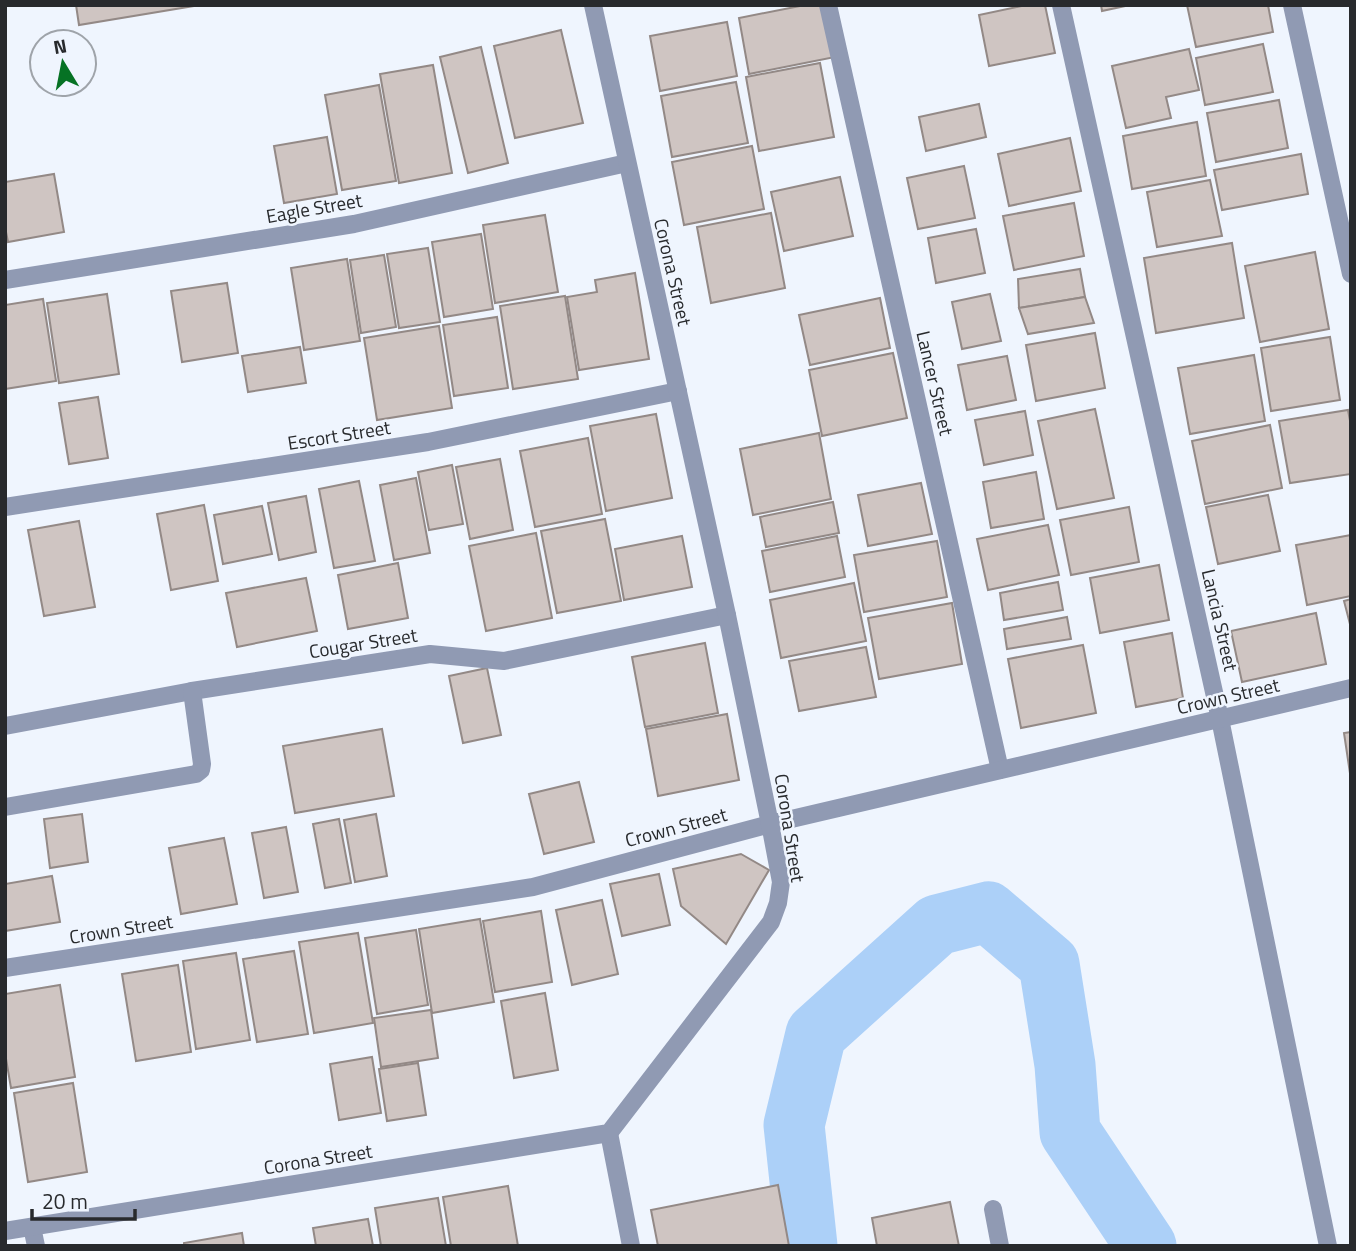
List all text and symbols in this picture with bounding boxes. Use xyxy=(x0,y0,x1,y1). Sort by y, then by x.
north arrow xyxy=(28,28,98,98)
text: N xyxy=(51,30,69,61)
street label: Eagle Street xyxy=(264,185,364,230)
street label: Corona Street xyxy=(647,215,700,329)
street label: Lancer Street xyxy=(909,328,962,438)
street label: Escort Street xyxy=(285,412,393,457)
street label: Lancia Street xyxy=(1195,566,1246,674)
street label: Cougar Street xyxy=(307,620,419,665)
street label: Crown Street xyxy=(1174,670,1282,721)
street label: Corona Street xyxy=(768,772,813,885)
street label: Crown Street xyxy=(622,799,730,854)
street label: Crown Street xyxy=(67,906,175,951)
street label: Corona Street xyxy=(262,1136,375,1181)
scale bar xyxy=(32,1178,135,1222)
text: 20 m xyxy=(42,1185,88,1217)

